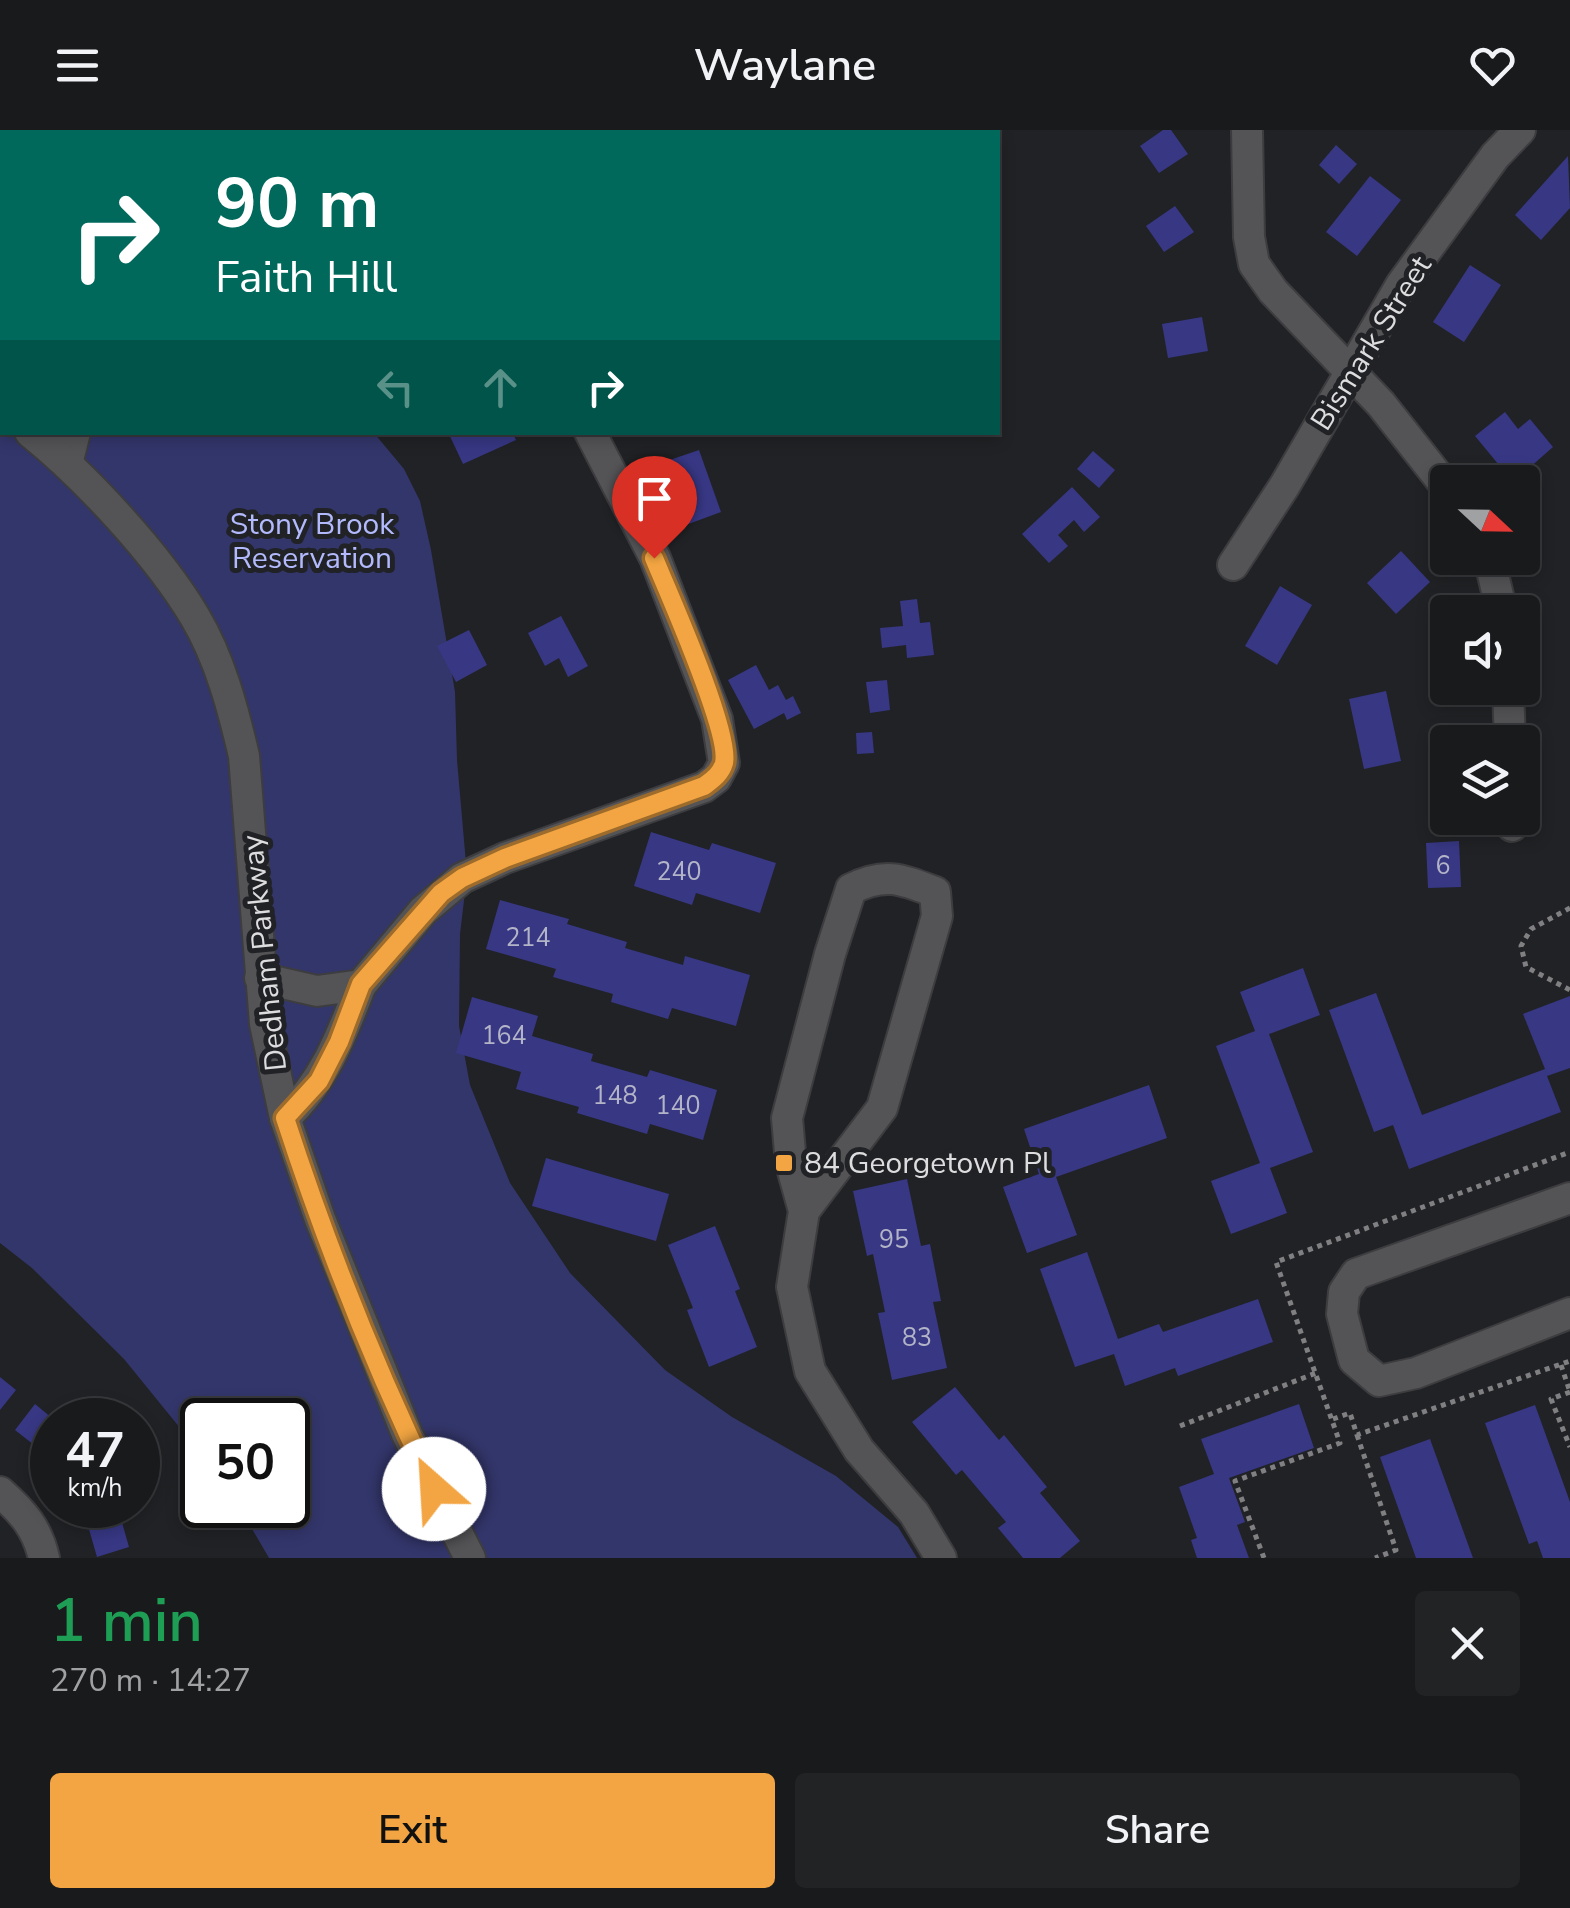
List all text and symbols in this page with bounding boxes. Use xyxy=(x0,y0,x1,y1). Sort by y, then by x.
text: Waylane xyxy=(694,35,876,96)
icon: menu xyxy=(50,38,105,93)
icon: heart xyxy=(1465,38,1520,93)
text: 90 m xyxy=(215,156,379,252)
icon: right xyxy=(50,170,180,300)
text: Faith Hill xyxy=(215,247,397,308)
street label: Bismark Street xyxy=(1301,248,1442,438)
icon: left xyxy=(368,360,423,415)
icon: ahead xyxy=(473,360,528,415)
icon: right xyxy=(578,360,633,415)
pin xyxy=(612,456,697,559)
north arrow xyxy=(1430,465,1540,575)
map controls xyxy=(1430,465,1540,835)
icon: arrive xyxy=(627,471,682,526)
park label: Stony Brook Reservation xyxy=(230,504,395,579)
button: sound xyxy=(1430,595,1540,705)
button: layers xyxy=(1430,725,1540,835)
street label: Dedham Parkway xyxy=(232,832,297,1073)
house number: 6 xyxy=(1435,849,1451,883)
house number: 240 xyxy=(656,855,702,889)
house number: 214 xyxy=(505,921,551,955)
house number: 164 xyxy=(481,1019,527,1053)
house number: 148 xyxy=(592,1079,638,1113)
house number: 140 xyxy=(655,1089,701,1123)
place label: 84 Georgetown Pl xyxy=(804,1143,1051,1184)
marker: 84 Georgetown Pl xyxy=(773,1152,795,1174)
house number: 95 xyxy=(879,1223,909,1257)
house number: 83 xyxy=(902,1321,932,1355)
speed limit sign: 50 xyxy=(180,1398,310,1528)
text: 47 xyxy=(65,1416,125,1485)
position arrow xyxy=(382,1437,486,1541)
text: km/h xyxy=(67,1471,123,1505)
text: 1 min xyxy=(50,1580,203,1662)
button: close xyxy=(1415,1591,1520,1696)
text: 270 m · 14:27 xyxy=(50,1659,251,1702)
button: Exit xyxy=(50,1773,775,1888)
button: Share xyxy=(795,1773,1520,1888)

